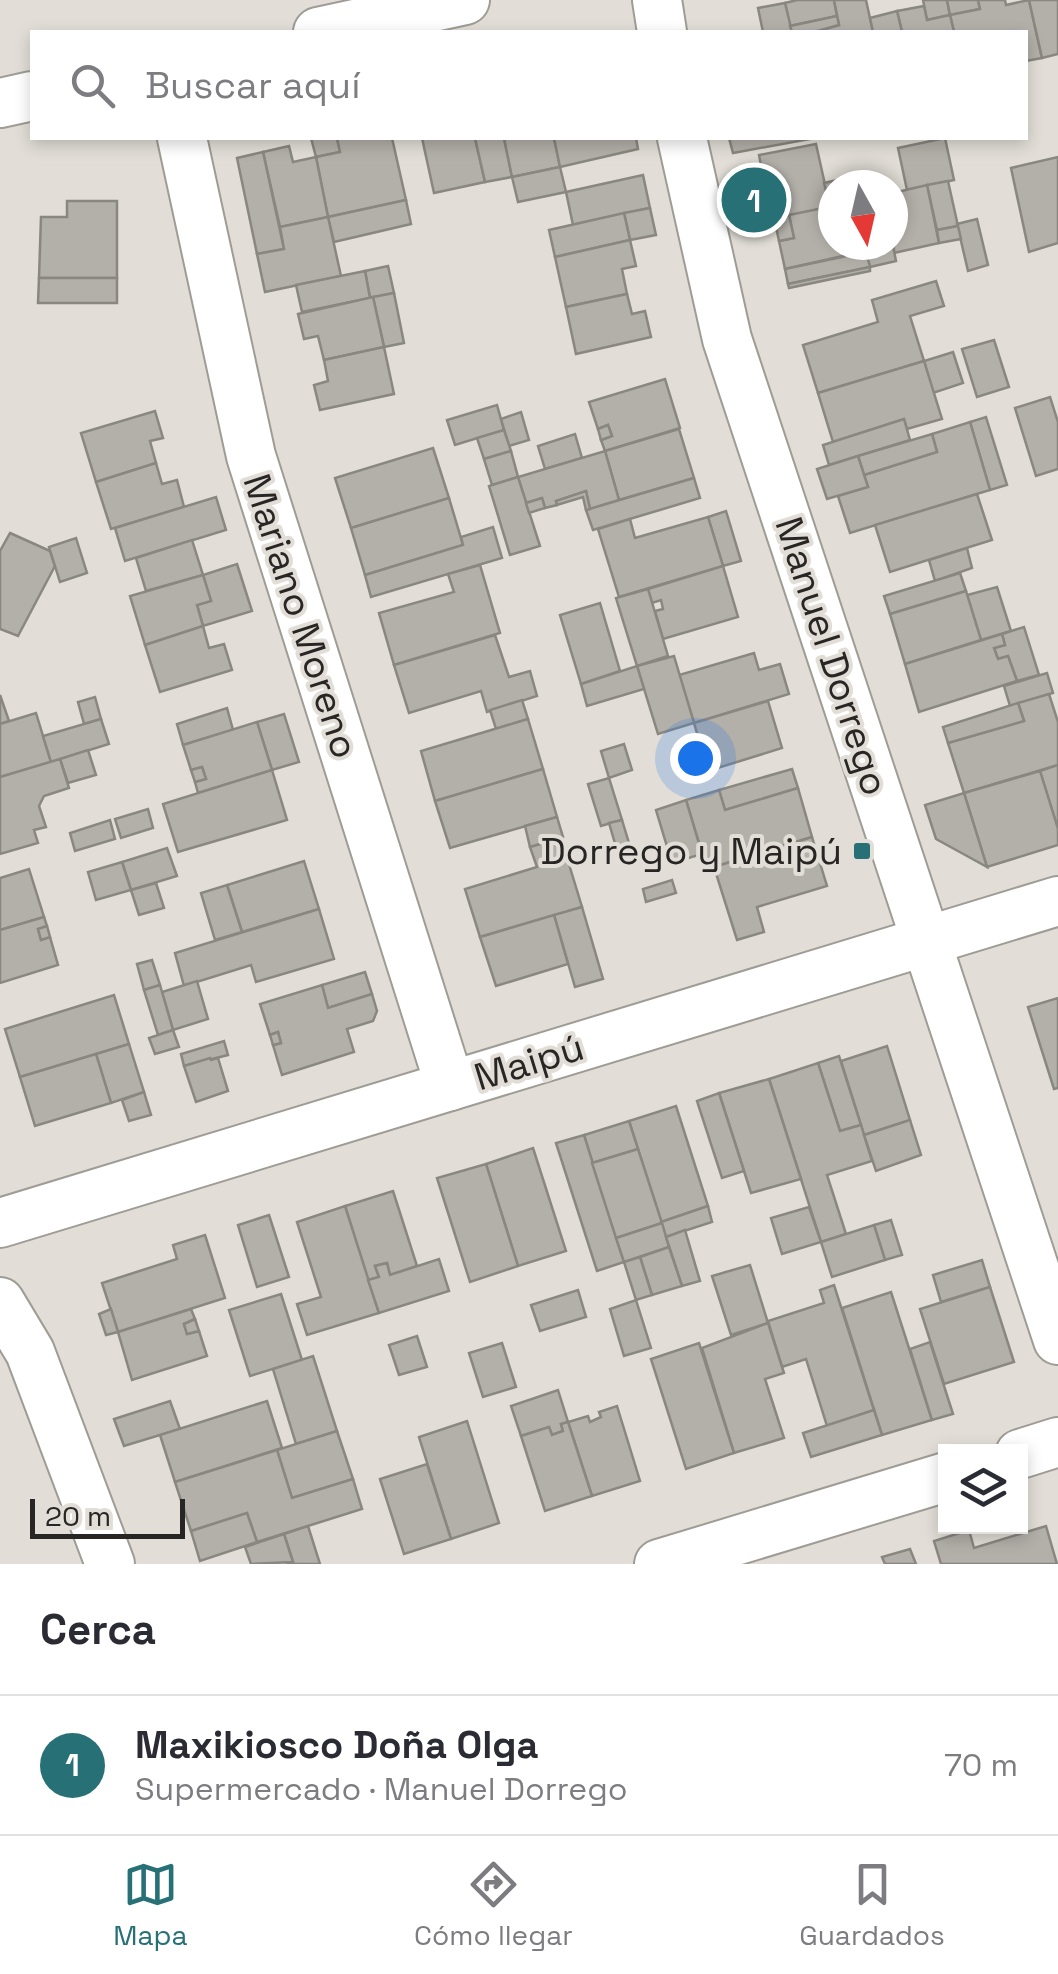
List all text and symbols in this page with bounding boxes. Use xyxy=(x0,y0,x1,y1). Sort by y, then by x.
search box xyxy=(30,30,1028,140)
icon: search xyxy=(65,58,120,113)
text: Buscar aquí xyxy=(145,61,360,109)
pin: 1 xyxy=(722,162,786,238)
north arrow xyxy=(818,170,908,260)
street label: Mariano Moreno xyxy=(232,468,370,764)
street label: Manuel Dorrego xyxy=(764,511,900,801)
your location xyxy=(670,733,721,784)
place label: Dorrego y Maipú xyxy=(540,827,842,875)
marker: Dorrego y Maipú xyxy=(851,840,873,862)
street label: Maipú xyxy=(469,1023,589,1101)
map controls xyxy=(938,1444,1028,1534)
button: layers xyxy=(938,1444,1028,1534)
scale bar xyxy=(30,1494,185,1538)
text: 20 m xyxy=(45,1498,111,1534)
text: Cerca xyxy=(40,1603,156,1656)
text: Maxikiosco Doña Olga xyxy=(135,1721,539,1769)
text: 1 xyxy=(65,1745,80,1785)
text: 70 m xyxy=(944,1745,1018,1785)
text: Supermercado · Manuel Dorrego xyxy=(135,1769,628,1809)
tab: Mapa xyxy=(113,1857,188,1953)
tab: Cómo llegar xyxy=(414,1857,573,1953)
tab: Guardados xyxy=(799,1857,945,1953)

